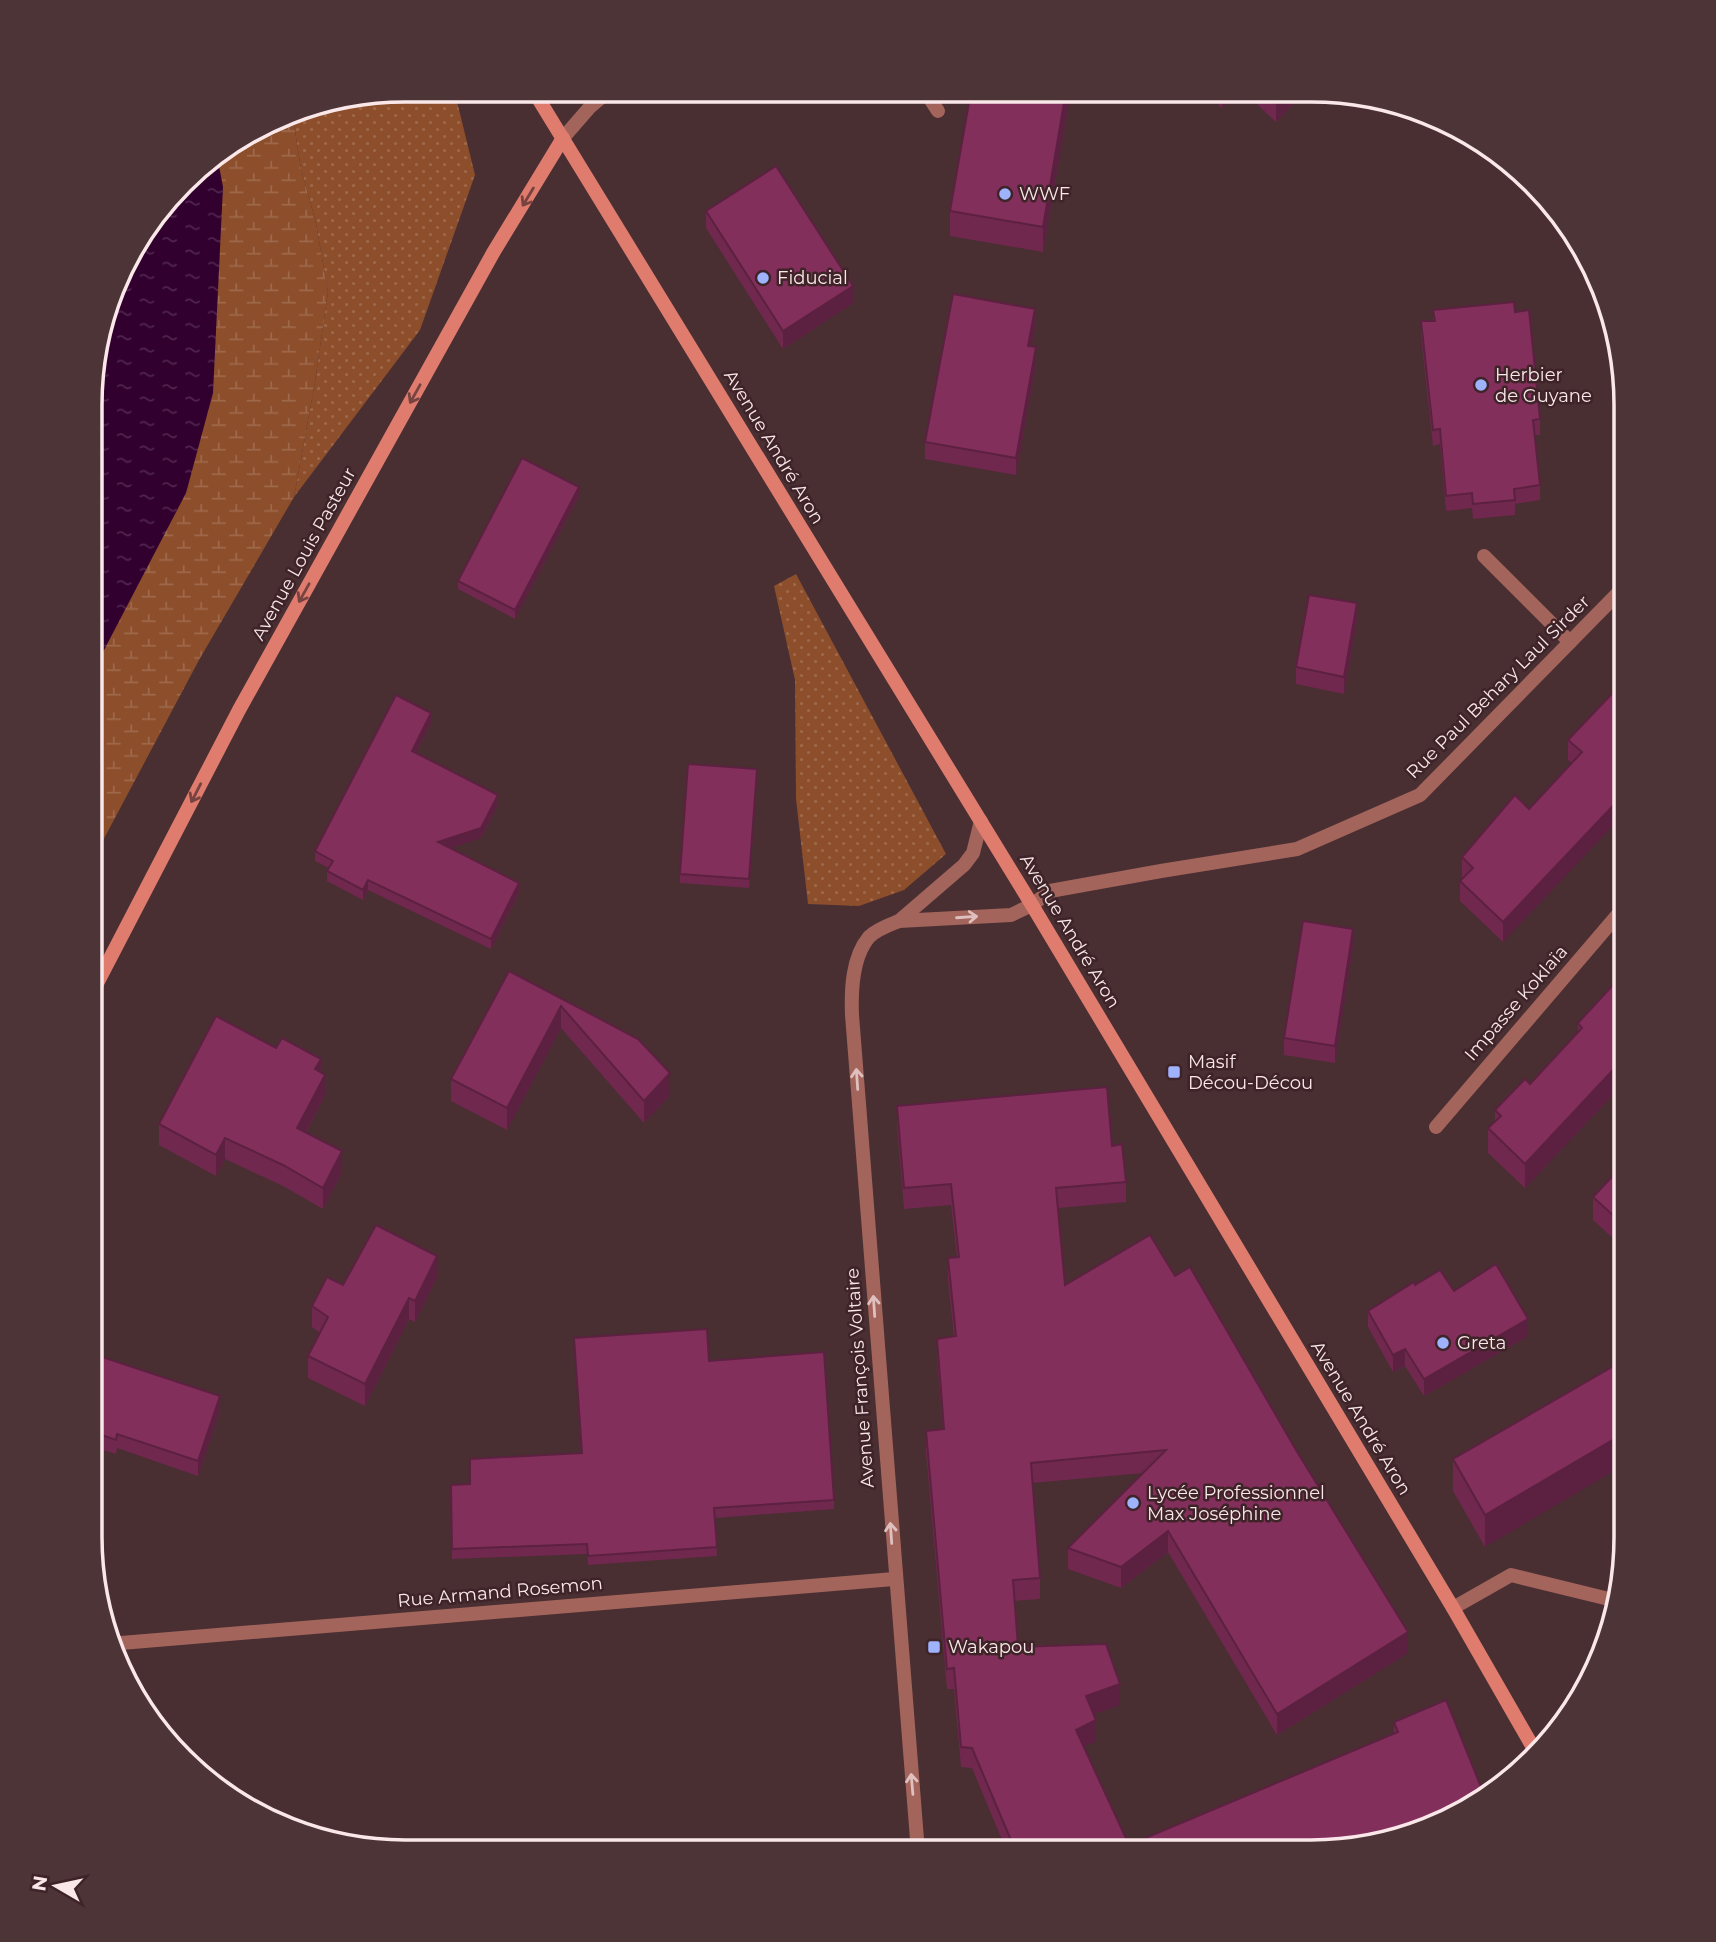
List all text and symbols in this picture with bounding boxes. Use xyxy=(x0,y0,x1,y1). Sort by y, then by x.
place label: WWF xyxy=(1019,183,1070,205)
one-way arrow xyxy=(520,186,534,206)
marker: WWF xyxy=(997,186,1013,202)
place label: Fiducial xyxy=(777,267,848,289)
marker: Fiducial xyxy=(755,270,771,286)
place label: Herbier de Guyane xyxy=(1495,364,1592,407)
street label: Avenue André Aron xyxy=(719,366,829,528)
marker: Herbier de Guyane xyxy=(1473,377,1489,393)
one-way arrow xyxy=(408,383,421,404)
street label: Avenue Louis Pasteur xyxy=(247,464,361,644)
one-way arrow xyxy=(297,582,310,603)
street label: Rue Paul Behary Laul Sirder xyxy=(1402,591,1594,783)
one-way arrow xyxy=(189,782,202,803)
street label: Avenue André Aron xyxy=(1015,850,1125,1012)
one-way arrow xyxy=(955,910,978,923)
street label: Impasse Koklaïa xyxy=(1460,941,1572,1065)
place label: Masif Décou-Décou xyxy=(1188,1051,1313,1094)
marker: Masif Décou-Décou xyxy=(1166,1064,1182,1080)
one-way arrow xyxy=(850,1068,863,1091)
street label: Avenue François Voltaire xyxy=(841,1267,879,1489)
one-way arrow xyxy=(867,1295,880,1318)
place label: Greta xyxy=(1457,1332,1506,1354)
marker: Greta xyxy=(1435,1335,1451,1351)
street label: Avenue André Aron xyxy=(1306,1337,1416,1499)
place label: Lycée Professionnel Max Joséphine xyxy=(1147,1482,1325,1525)
marker: Lycée Professionnel Max Joséphine xyxy=(1125,1495,1141,1511)
one-way arrow xyxy=(884,1522,897,1545)
street label: Rue Armand Rosemon xyxy=(396,1572,604,1612)
place label: Wakapou xyxy=(948,1636,1034,1658)
marker: Wakapou xyxy=(926,1639,942,1655)
one-way arrow xyxy=(905,1773,918,1796)
north arrow xyxy=(21,1851,91,1921)
text: N xyxy=(27,1874,52,1893)

